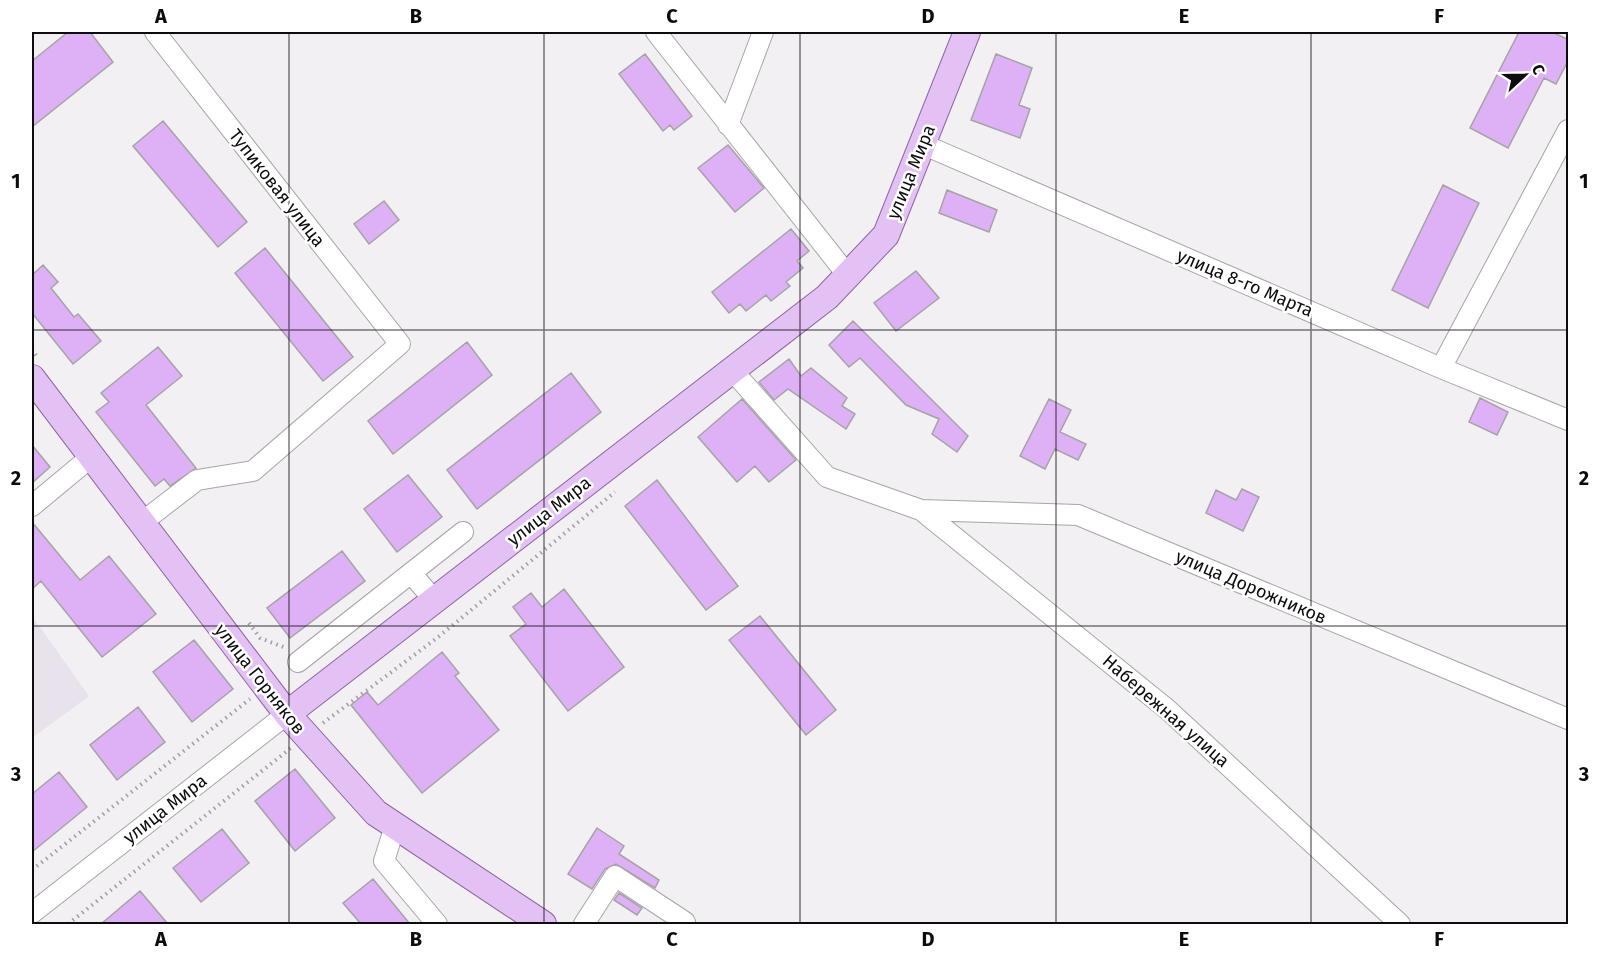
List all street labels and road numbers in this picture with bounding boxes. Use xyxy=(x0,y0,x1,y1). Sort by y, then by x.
street label: улица Мира xyxy=(882,122,940,222)
street label: Тупиковая улица xyxy=(224,125,330,251)
street label: улица 8-го Марта xyxy=(1174,244,1316,322)
street label: улица Мира xyxy=(503,472,595,550)
street label: улица Дорожников xyxy=(1172,545,1330,629)
street label: улица Горняков xyxy=(210,619,310,739)
street label: Набережная улица xyxy=(1098,650,1234,772)
street label: улица Мира xyxy=(119,770,211,848)

